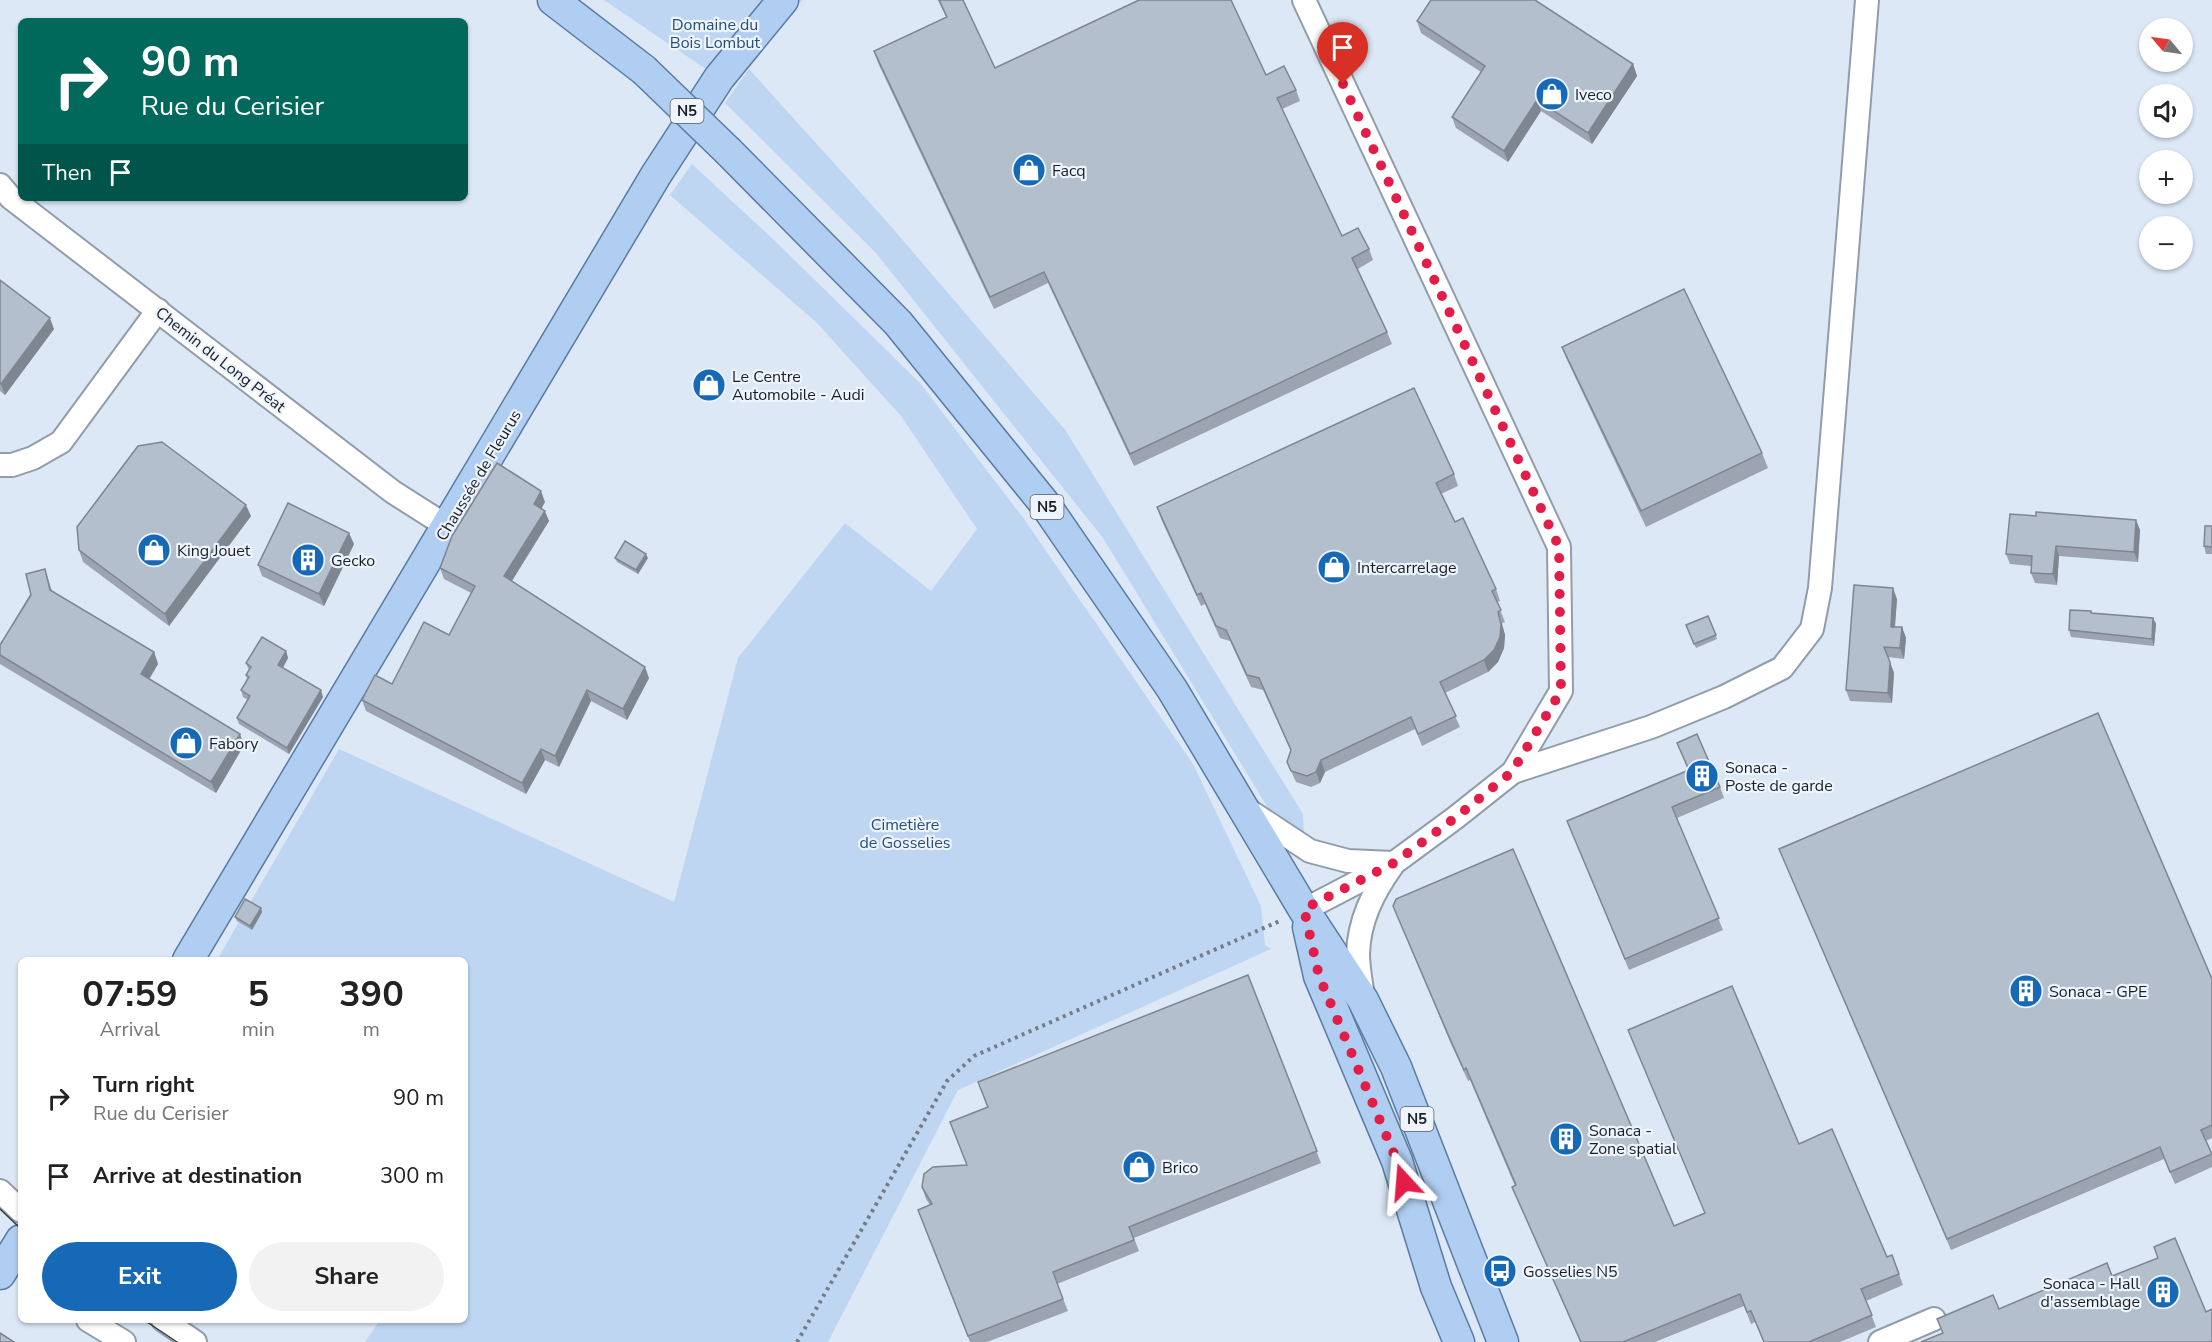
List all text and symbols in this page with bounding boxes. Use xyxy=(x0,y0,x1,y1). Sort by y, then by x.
park label: Domaine du Bois Lombut xyxy=(670,14,761,54)
north arrow xyxy=(2139,18,2193,72)
map controls xyxy=(2139,18,2193,270)
pin xyxy=(1317,22,1368,84)
icon: arrive xyxy=(1326,31,1359,64)
text: 90 m xyxy=(141,34,240,91)
icon: right xyxy=(42,42,120,120)
shop icon: Iveco xyxy=(1534,76,1570,112)
place label: Iveco xyxy=(1575,84,1612,106)
button: sound xyxy=(2139,84,2193,138)
text: Rue du Cerisier xyxy=(141,88,324,125)
road number: N5 xyxy=(670,99,704,123)
button: + xyxy=(2139,150,2193,204)
shop icon: Facq xyxy=(1011,152,1047,188)
icon: arrive xyxy=(104,156,137,189)
text: Then xyxy=(42,158,92,188)
place label: Facq xyxy=(1052,160,1086,182)
button: − xyxy=(2139,216,2193,270)
street label: Chemin du Long Préat xyxy=(151,302,290,418)
place label: Le Centre Automobile - Audi xyxy=(732,366,865,406)
shop icon: Le Centre Automobile - Audi xyxy=(691,367,727,403)
street label: Chaussée de Fleurus xyxy=(431,406,527,545)
road number: N5 xyxy=(1030,495,1064,519)
shop icon: King Jouet xyxy=(136,532,172,568)
place label: King Jouet xyxy=(177,540,251,562)
building icon: Gecko xyxy=(290,542,326,578)
shop icon: Intercarrelage xyxy=(1316,549,1352,585)
place label: Gecko xyxy=(331,550,375,572)
place label: Intercarrelage xyxy=(1357,557,1457,579)
shop icon: Fabory xyxy=(168,725,204,761)
place label: Fabory xyxy=(209,733,259,755)
place label: Sonaca - Poste de garde xyxy=(1725,757,1833,797)
building icon: Sonaca - Poste de garde xyxy=(1684,758,1720,794)
park label: Cimetière de Gosselies xyxy=(859,814,951,854)
text: 07:59 xyxy=(82,970,178,1019)
text: 5 xyxy=(247,970,269,1019)
text: 390 xyxy=(339,970,404,1019)
building icon: Sonaca - GPE xyxy=(2008,973,2044,1009)
place label: Sonaca - GPE xyxy=(2049,981,2147,1003)
text: Arrival xyxy=(100,1016,160,1043)
text: min xyxy=(242,1016,275,1043)
text: m xyxy=(363,1016,380,1043)
text: Turn right xyxy=(93,1070,194,1100)
icon: right xyxy=(42,1082,75,1115)
text: 90 m xyxy=(393,1083,444,1113)
text: Rue du Cerisier xyxy=(93,1100,229,1127)
road number: N5 xyxy=(1400,1107,1434,1131)
place label: Sonaca - Zone spatial xyxy=(1589,1120,1677,1160)
building icon: Sonaca - Zone spatial xyxy=(1548,1121,1584,1157)
shop icon: Brico xyxy=(1121,1149,1157,1185)
position arrow xyxy=(1372,1150,1436,1214)
place label: Brico xyxy=(1162,1157,1199,1179)
icon: arrive xyxy=(42,1160,75,1193)
text: Arrive at destination xyxy=(93,1161,302,1191)
text: 300 m xyxy=(380,1161,444,1191)
button: Exit xyxy=(42,1242,237,1311)
button: Share xyxy=(249,1242,444,1311)
bus stop icon: Gosselies N5 xyxy=(1482,1253,1518,1289)
place label: Gosselies N5 xyxy=(1523,1261,1618,1283)
place label: Sonaca - Hall d'assemblage xyxy=(2041,1273,2140,1313)
building icon: Sonaca - Hall d'assemblage xyxy=(2145,1274,2181,1310)

